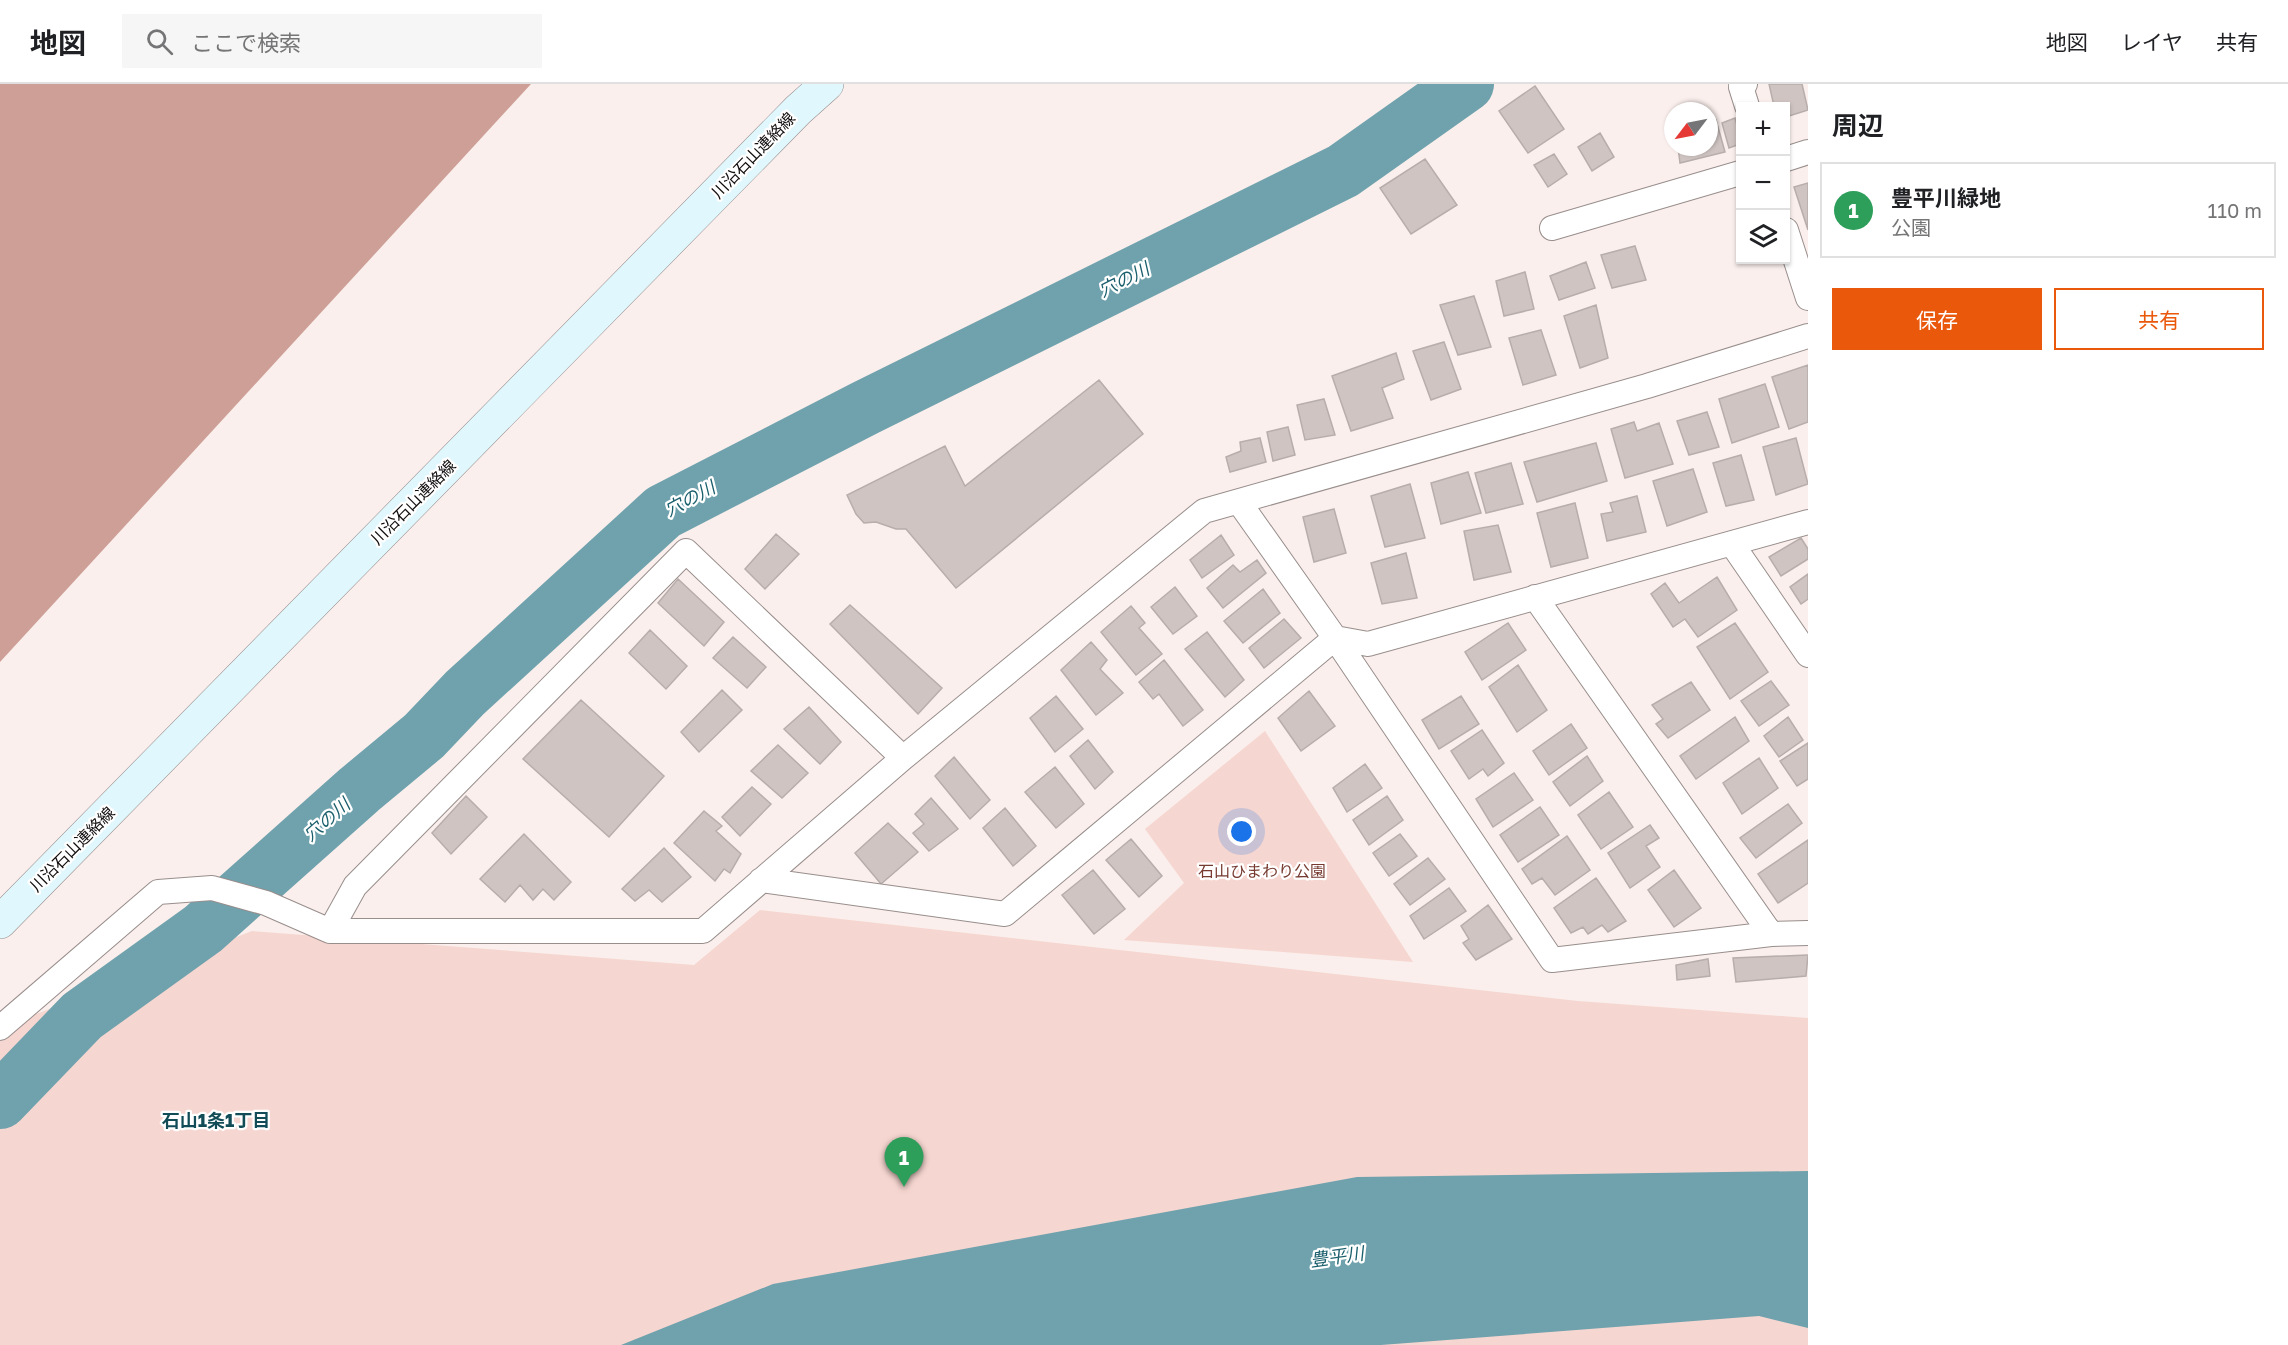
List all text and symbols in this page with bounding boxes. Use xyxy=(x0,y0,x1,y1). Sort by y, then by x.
search box xyxy=(122,14,542,68)
icon: search xyxy=(143,25,176,58)
text: 地図 xyxy=(30,26,86,59)
text: ここで検索 xyxy=(191,29,301,56)
text: 地図 xyxy=(2046,29,2088,55)
text: レイヤ xyxy=(2121,29,2183,55)
text: 共有 xyxy=(2216,29,2258,55)
north arrow xyxy=(1664,102,1718,156)
map controls xyxy=(1736,102,1790,264)
button: + xyxy=(1736,102,1790,156)
street label: 川沿石山連絡線 xyxy=(707,108,799,202)
text: 周辺 xyxy=(1832,110,1884,141)
button: − xyxy=(1736,156,1790,210)
text: 豊平川緑地 xyxy=(1891,184,2001,211)
text: 1 xyxy=(1848,198,1859,222)
text: 110 m xyxy=(2208,198,2262,222)
button: layers xyxy=(1736,210,1790,264)
text: 公園 xyxy=(1891,215,1931,239)
water label: 穴の川 xyxy=(1094,256,1154,301)
button: 保存 xyxy=(1832,288,2042,350)
button: 共有 xyxy=(2054,288,2264,350)
street label: 川沿石山連絡線 xyxy=(366,455,460,549)
water label: 穴の川 xyxy=(661,475,720,521)
water label: 穴の川 xyxy=(299,792,355,845)
street label: 川沿石山連絡線 xyxy=(25,802,119,896)
your location xyxy=(1227,817,1256,846)
park label: 石山ひまわり公園 xyxy=(1198,861,1326,881)
district label: 石山1条1丁目 xyxy=(162,1109,270,1131)
pin: 1 xyxy=(884,1138,924,1187)
water label: 豊平川 xyxy=(1309,1241,1367,1271)

